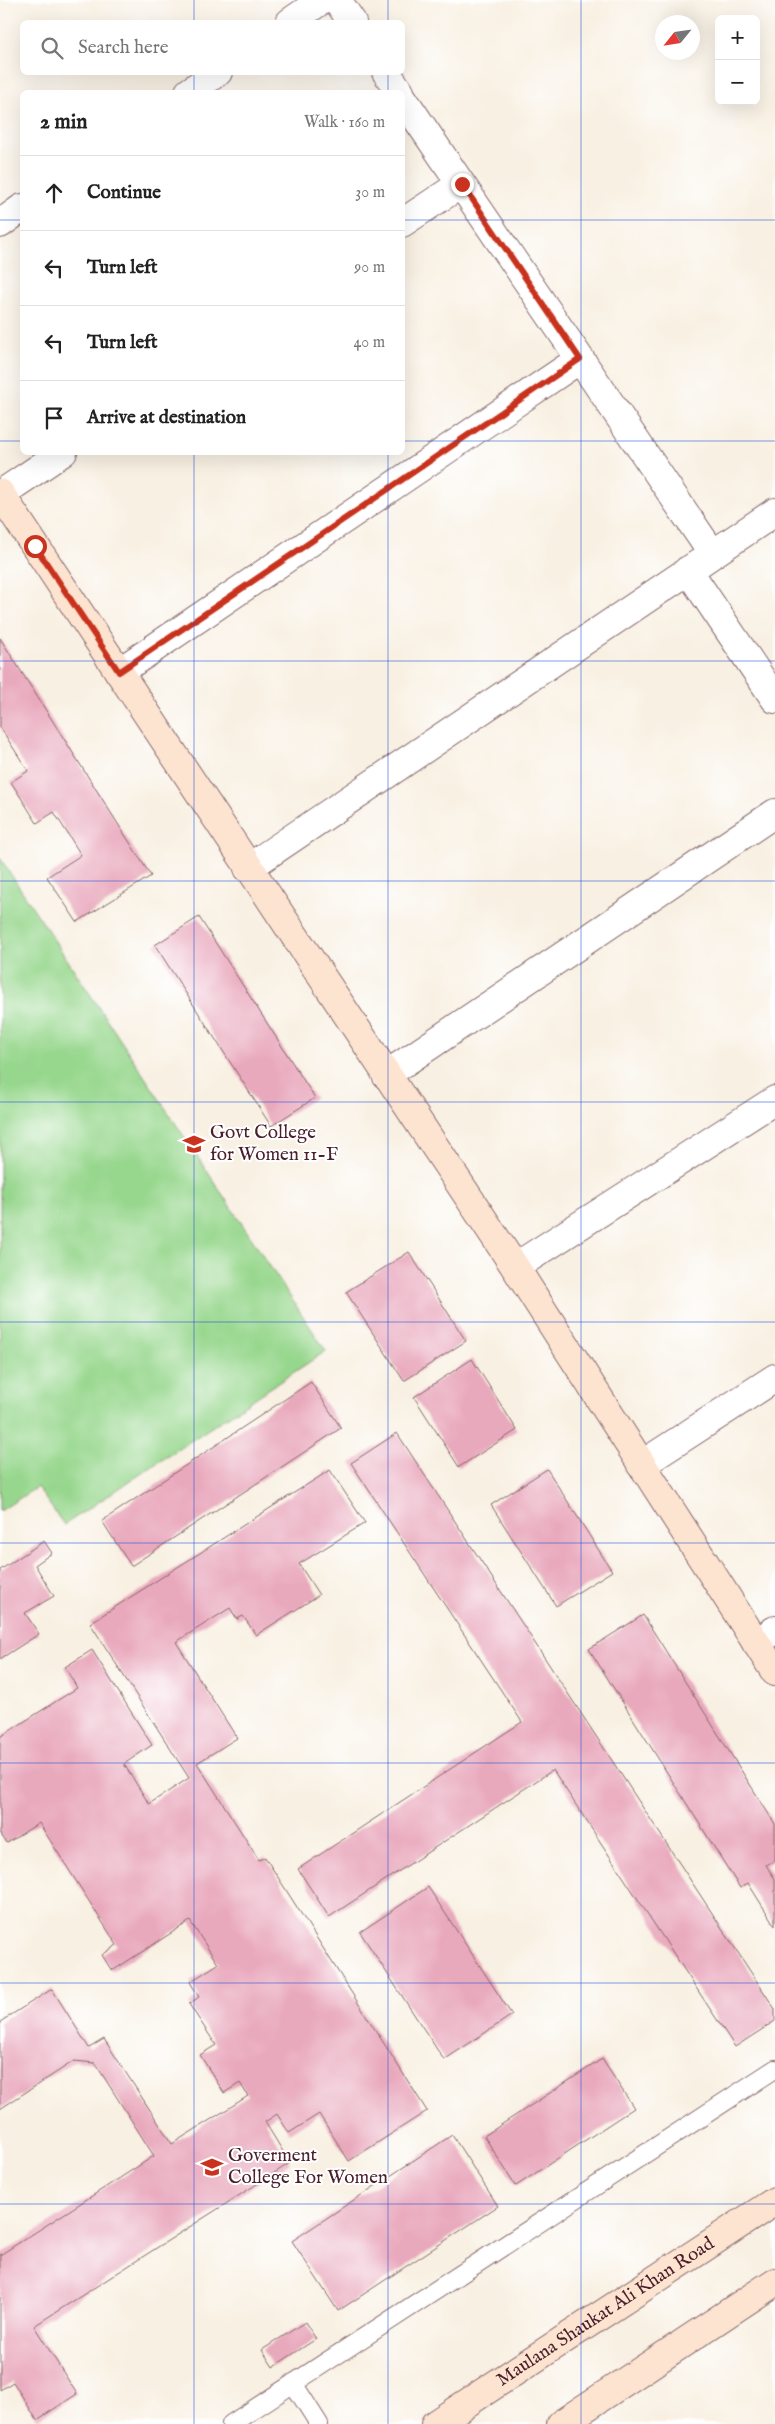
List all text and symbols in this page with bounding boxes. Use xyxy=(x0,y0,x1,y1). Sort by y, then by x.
north arrow xyxy=(655,15,700,60)
map controls xyxy=(715,15,760,105)
button: + xyxy=(715,15,760,60)
search box xyxy=(20,20,405,75)
icon: search xyxy=(38,34,66,62)
text: Search here xyxy=(78,36,169,60)
button: − xyxy=(715,60,760,105)
text: 2 min xyxy=(40,109,87,136)
text: Walk · 160 m xyxy=(304,113,385,133)
route end xyxy=(451,173,474,196)
icon: ahead xyxy=(40,179,68,207)
text: Continue xyxy=(87,181,161,205)
text: 30 m xyxy=(355,183,385,203)
icon: left xyxy=(40,254,68,282)
text: Turn left xyxy=(87,256,158,280)
text: 90 m xyxy=(354,258,385,278)
icon: left xyxy=(40,329,68,357)
text: Turn left xyxy=(87,331,158,355)
text: 40 m xyxy=(353,333,385,353)
icon: arrive xyxy=(40,404,68,432)
text: Arrive at destination xyxy=(87,406,246,430)
route start xyxy=(24,535,47,558)
place label: Govt College for Women 11-F xyxy=(210,1121,338,1167)
school or university icon: Govt College for Women 11-F xyxy=(181,1131,207,1157)
place label: Goverment College For Women xyxy=(228,2144,388,2190)
school or university icon: Goverment College For Women xyxy=(199,2154,225,2180)
street label: Maulana Shaukat Ali Khan Road xyxy=(492,2232,720,2392)

